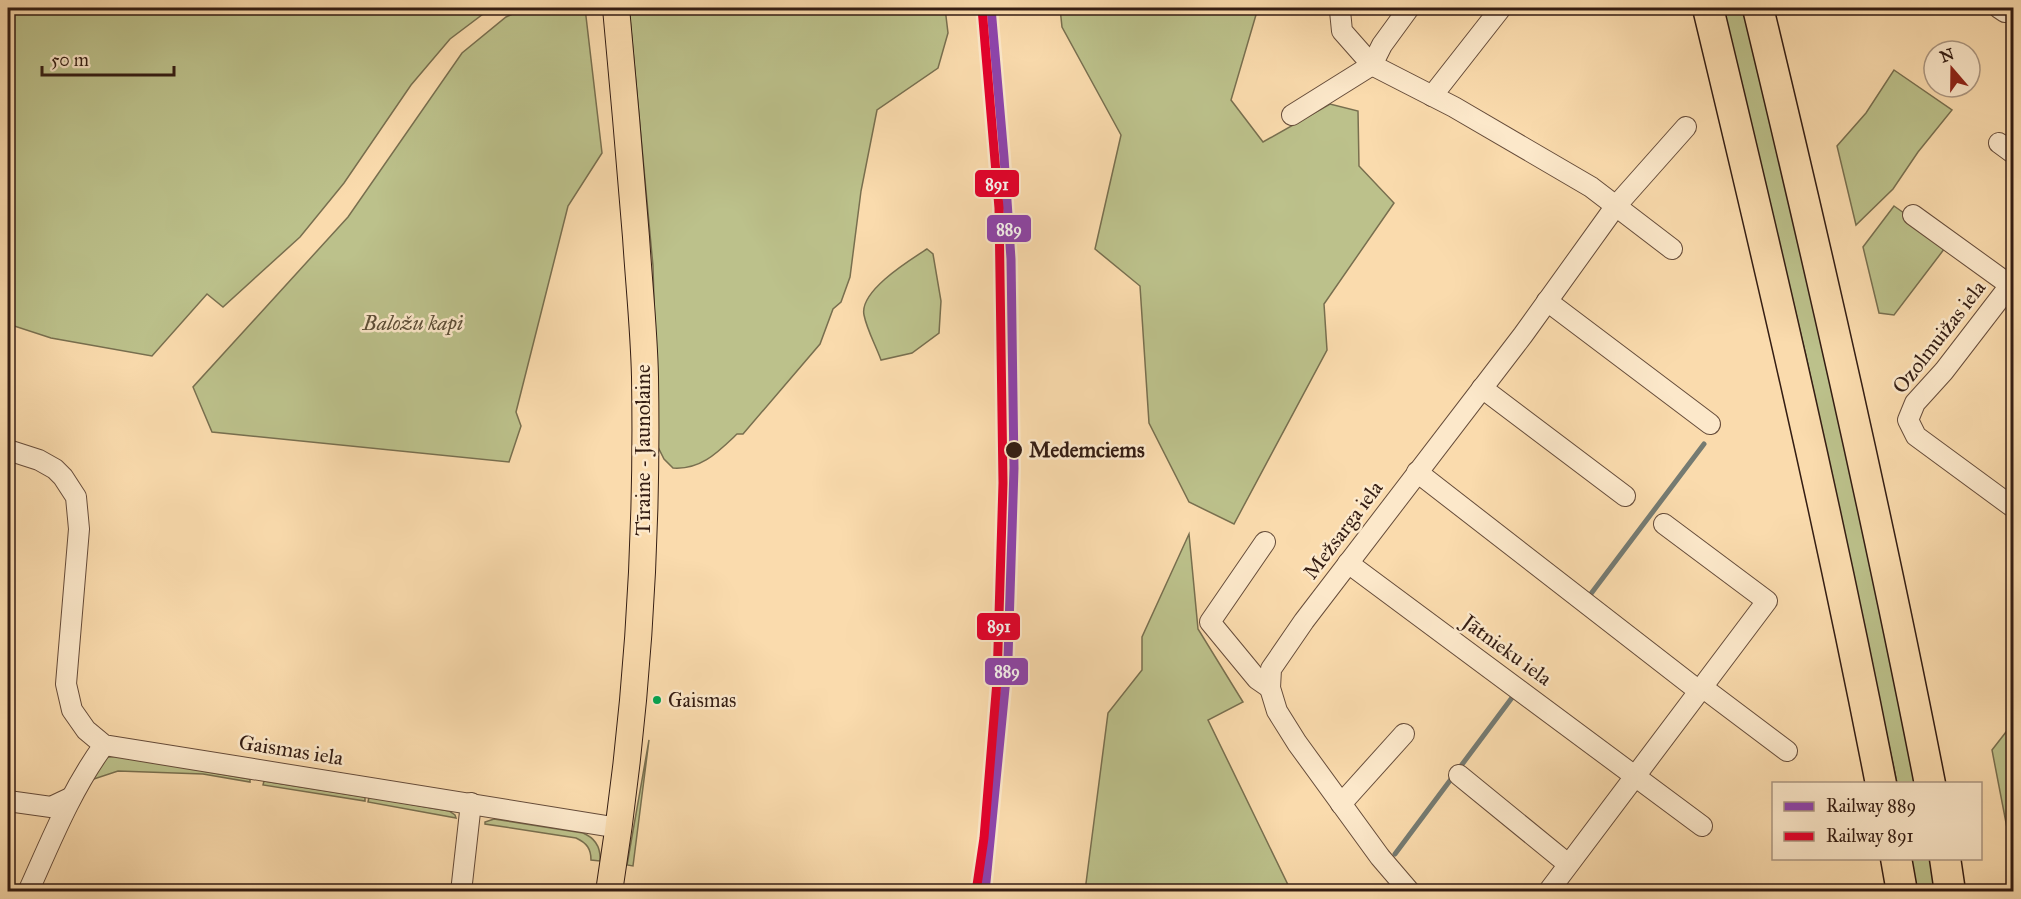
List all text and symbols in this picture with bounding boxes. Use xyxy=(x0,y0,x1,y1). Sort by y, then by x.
scale bar xyxy=(42,39,174,77)
north arrow xyxy=(1922,39,1982,99)
text: N xyxy=(1937,44,1957,67)
text: 50 m xyxy=(51,49,89,71)
line badge: 891 xyxy=(974,169,1020,198)
text: 891 xyxy=(985,175,1009,195)
line badge: 889 xyxy=(986,214,1032,243)
text: 889 xyxy=(996,220,1022,240)
street label: Ozolmuižas iela xyxy=(1887,275,1991,399)
park label: Baložu kapi xyxy=(362,310,463,336)
street label: Tīraine - Jaunolaine xyxy=(630,364,656,536)
place label: Medemciems xyxy=(1029,437,1145,463)
marker: Medemciems xyxy=(1004,440,1024,460)
street label: Mežsarga iela xyxy=(1298,476,1389,584)
street label: Jātnieku iela xyxy=(1455,608,1557,691)
line badge: 891 xyxy=(976,612,1021,641)
text: 891 xyxy=(987,617,1011,637)
line badge: 889 xyxy=(984,657,1029,686)
text: 889 xyxy=(994,662,1020,682)
place label: Gaismas xyxy=(668,688,736,712)
marker: Gaismas xyxy=(651,694,663,706)
street label: Gaismas iela xyxy=(237,729,345,771)
legend xyxy=(1772,782,1982,860)
text: Railway 889 xyxy=(1826,795,1916,817)
text: Railway 891 xyxy=(1826,825,1914,847)

